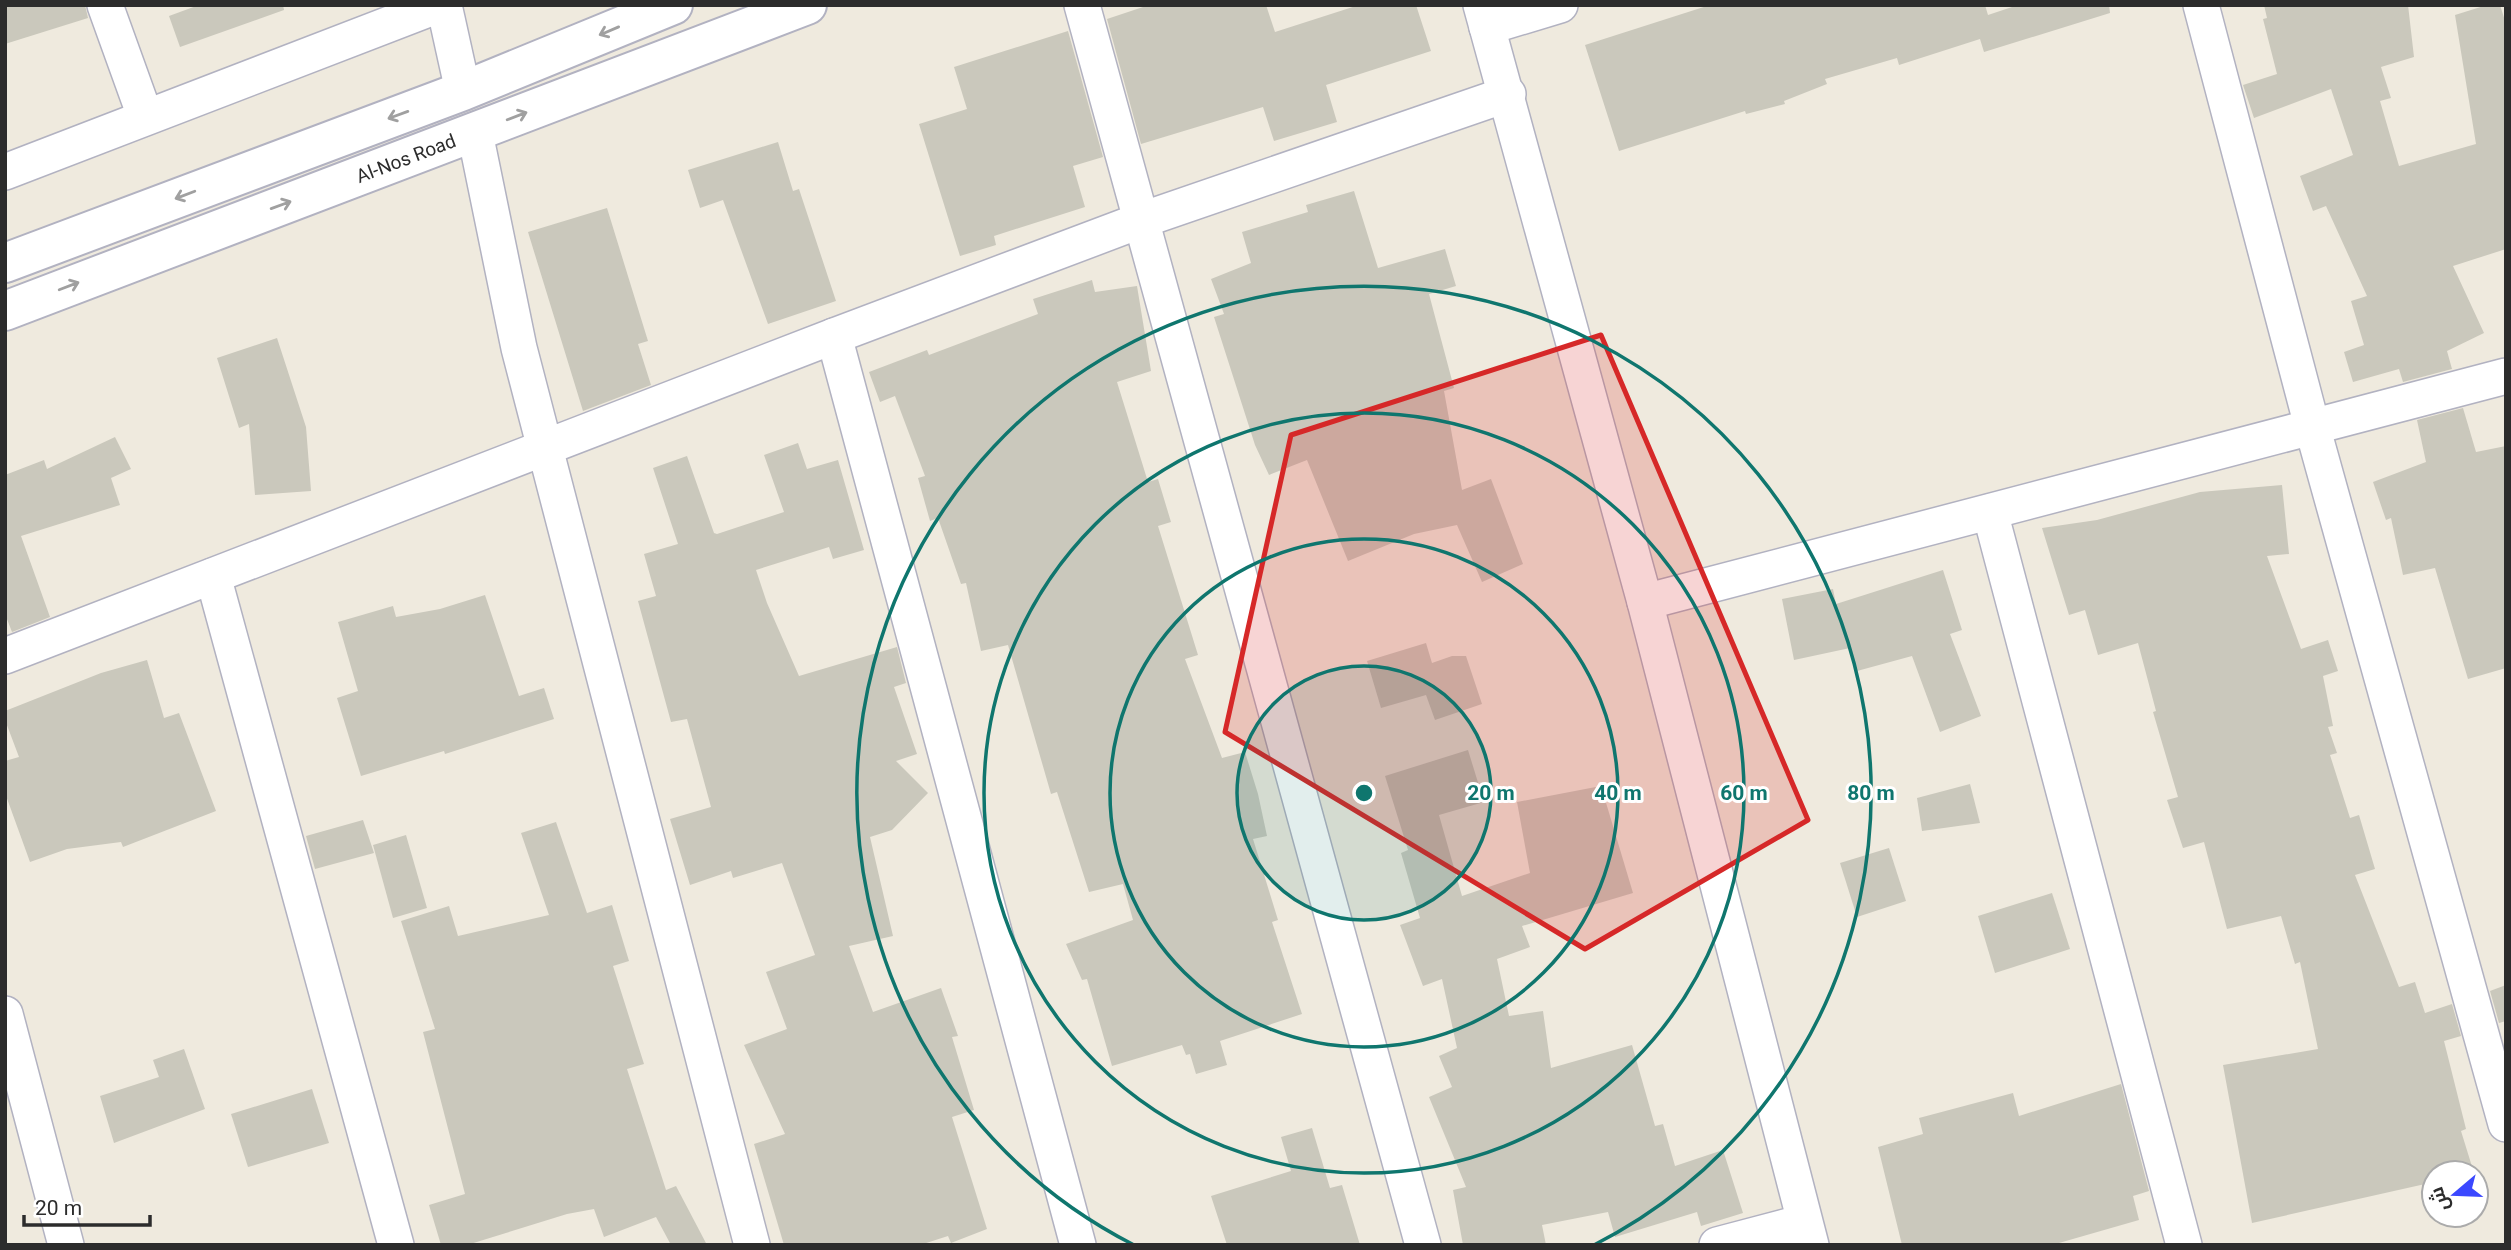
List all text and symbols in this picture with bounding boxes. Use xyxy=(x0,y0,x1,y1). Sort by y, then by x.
one-way arrow xyxy=(599,25,621,38)
one-way arrow xyxy=(506,109,528,122)
one-way arrow xyxy=(388,110,410,122)
street label: Al-Nos Road xyxy=(353,129,459,188)
one-way arrow xyxy=(175,190,196,202)
one-way arrow xyxy=(270,198,292,210)
one-way arrow xyxy=(57,279,79,292)
centre of rings xyxy=(1352,781,1376,805)
text: 20 m xyxy=(1467,781,1515,805)
text: 40 m xyxy=(1594,781,1642,805)
text: 60 m xyxy=(1720,781,1768,805)
text: 80 m xyxy=(1847,781,1895,805)
north arrow xyxy=(2420,1159,2490,1229)
scale bar xyxy=(24,1184,150,1228)
text: ش xyxy=(2425,1184,2454,1215)
text: 20 m xyxy=(35,1196,82,1220)

